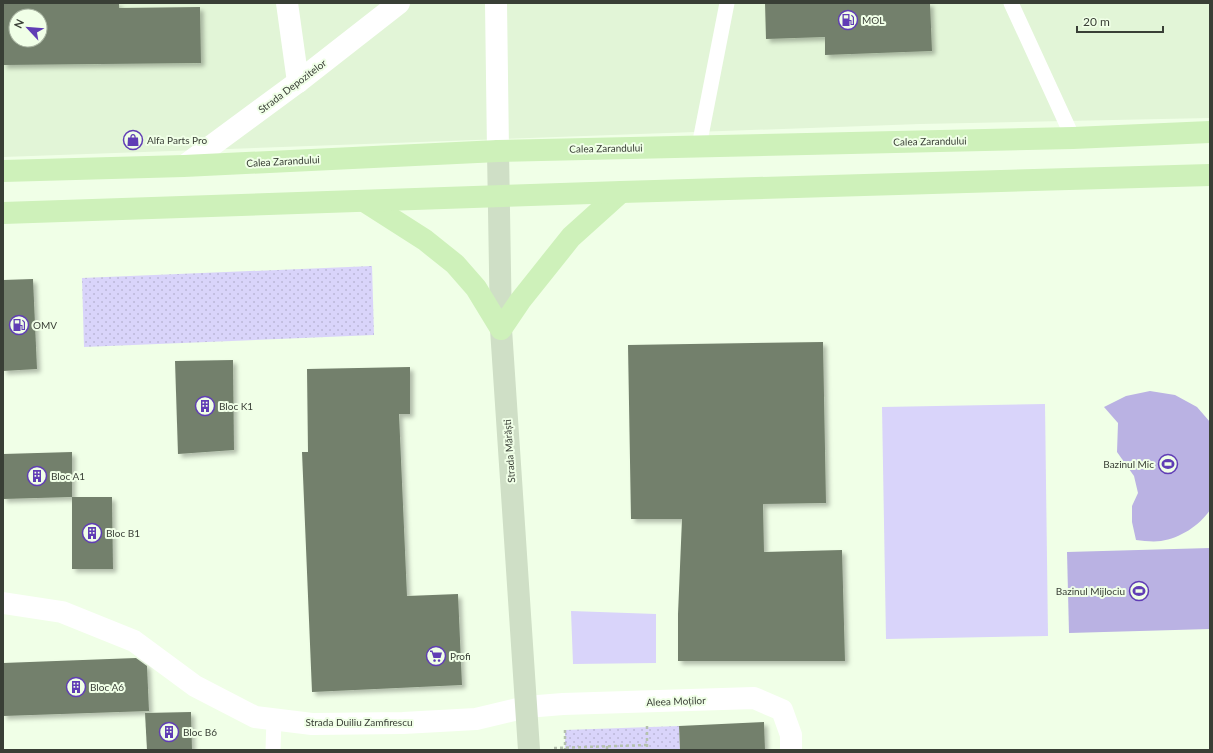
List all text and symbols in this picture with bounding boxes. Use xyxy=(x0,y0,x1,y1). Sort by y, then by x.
north arrow xyxy=(8,8,48,48)
scale bar xyxy=(1077,8,1163,34)
fuel station icon: MOL xyxy=(837,9,859,31)
place label: MOL xyxy=(862,14,884,26)
text: 20 m xyxy=(1083,14,1110,29)
text: N xyxy=(11,17,26,30)
street label: Strada Depozitelor xyxy=(256,56,329,115)
shop icon: Alfa Parts Pro xyxy=(122,129,144,151)
place label: Alfa Parts Pro xyxy=(147,134,207,146)
street label: Calea Zarandului xyxy=(893,134,967,148)
street label: Calea Zarandului xyxy=(569,141,643,155)
street label: Calea Zarandului xyxy=(246,153,320,169)
fuel station icon: OMV xyxy=(8,314,30,336)
place label: OMV xyxy=(33,319,57,331)
building icon: Bloc K1 xyxy=(194,395,216,417)
place label: Bloc K1 xyxy=(219,400,253,412)
street label: Strada Mărăști xyxy=(501,419,517,483)
sports icon: Bazinul Mic xyxy=(1157,453,1179,475)
place label: Bazinul Mic xyxy=(1103,458,1154,470)
building icon: Bloc A1 xyxy=(26,465,48,487)
place label: Bloc A1 xyxy=(51,470,85,482)
building icon: Bloc B1 xyxy=(81,522,103,544)
place label: Bloc B1 xyxy=(106,527,140,539)
sports icon: Bazinul Mijlociu xyxy=(1128,580,1150,602)
place label: Bazinul Mijlociu xyxy=(1056,585,1125,597)
supermarket icon: Profi xyxy=(425,645,447,667)
place label: Profi xyxy=(450,650,471,662)
building icon: Bloc A6 xyxy=(65,676,87,698)
place label: Bloc A6 xyxy=(90,681,124,693)
street label: Aleea Moților xyxy=(646,694,706,708)
street label: Strada Duiliu Zamfirescu xyxy=(305,716,413,728)
building icon: Bloc B6 xyxy=(158,721,180,743)
place label: Bloc B6 xyxy=(183,726,217,738)

